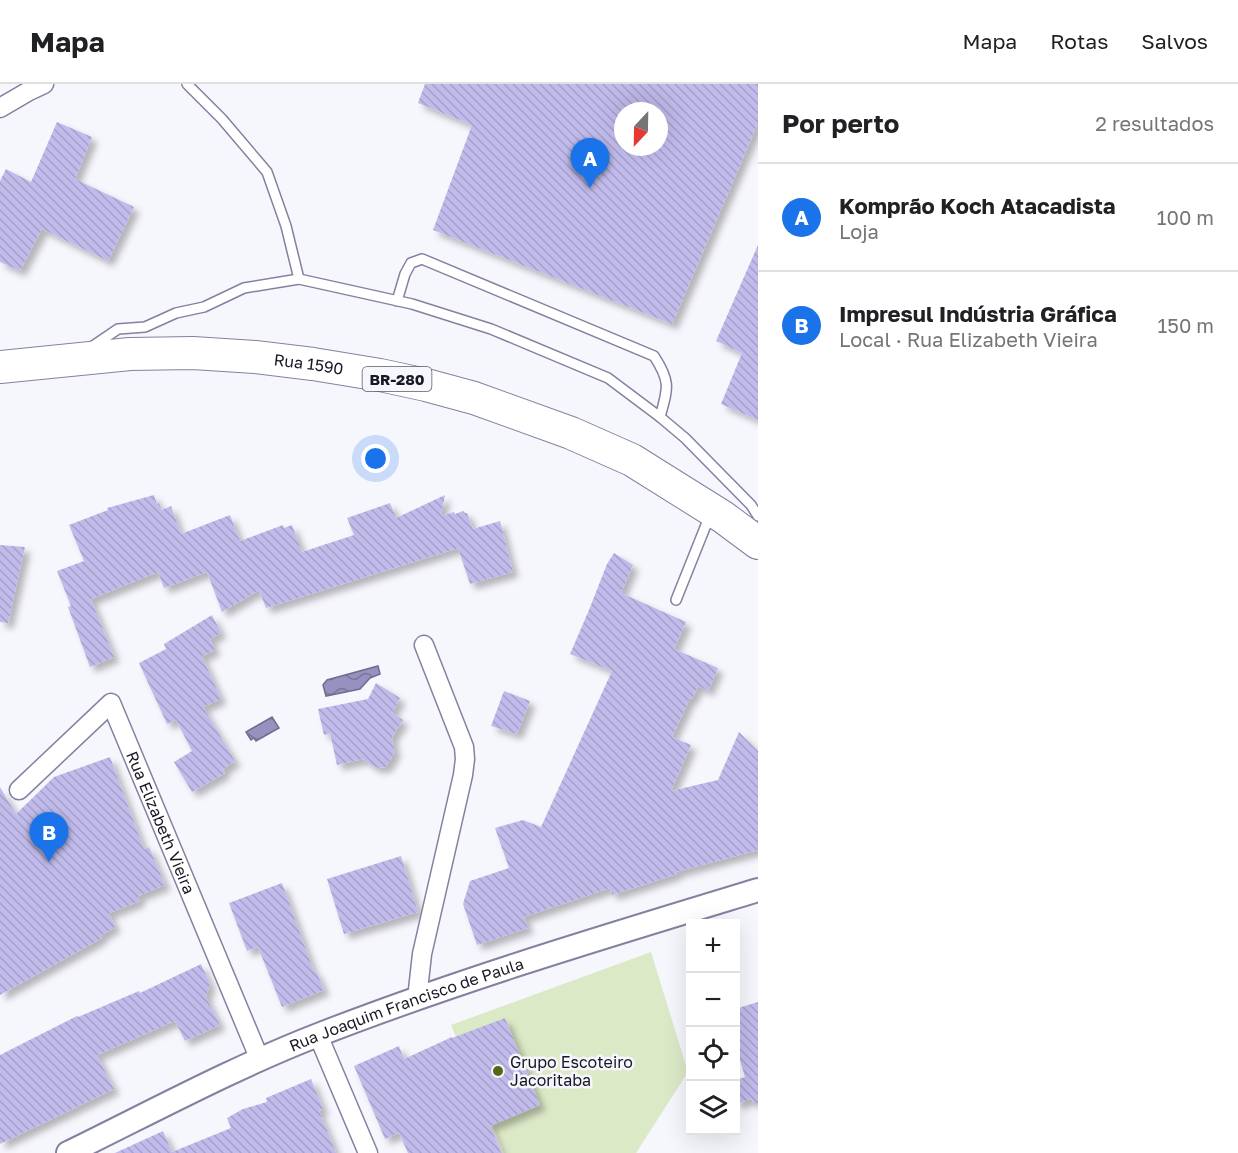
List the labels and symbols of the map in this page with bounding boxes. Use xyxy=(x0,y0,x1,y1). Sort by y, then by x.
north arrow xyxy=(614,102,668,156)
pin: A xyxy=(570,138,610,188)
street label: Rua 1590 xyxy=(273,349,345,379)
road number: BR-280 xyxy=(362,367,432,391)
your location xyxy=(361,444,390,473)
street label: Rua Elizabeth Vieira xyxy=(122,748,199,897)
pin: B xyxy=(29,812,68,862)
street label: Rua Joaquim Francisco de Paula xyxy=(286,953,526,1056)
place label: Grupo Escoteiro Jacoritaba xyxy=(510,1052,633,1090)
marker: Grupo Escoteiro Jacoritaba xyxy=(491,1064,505,1078)

